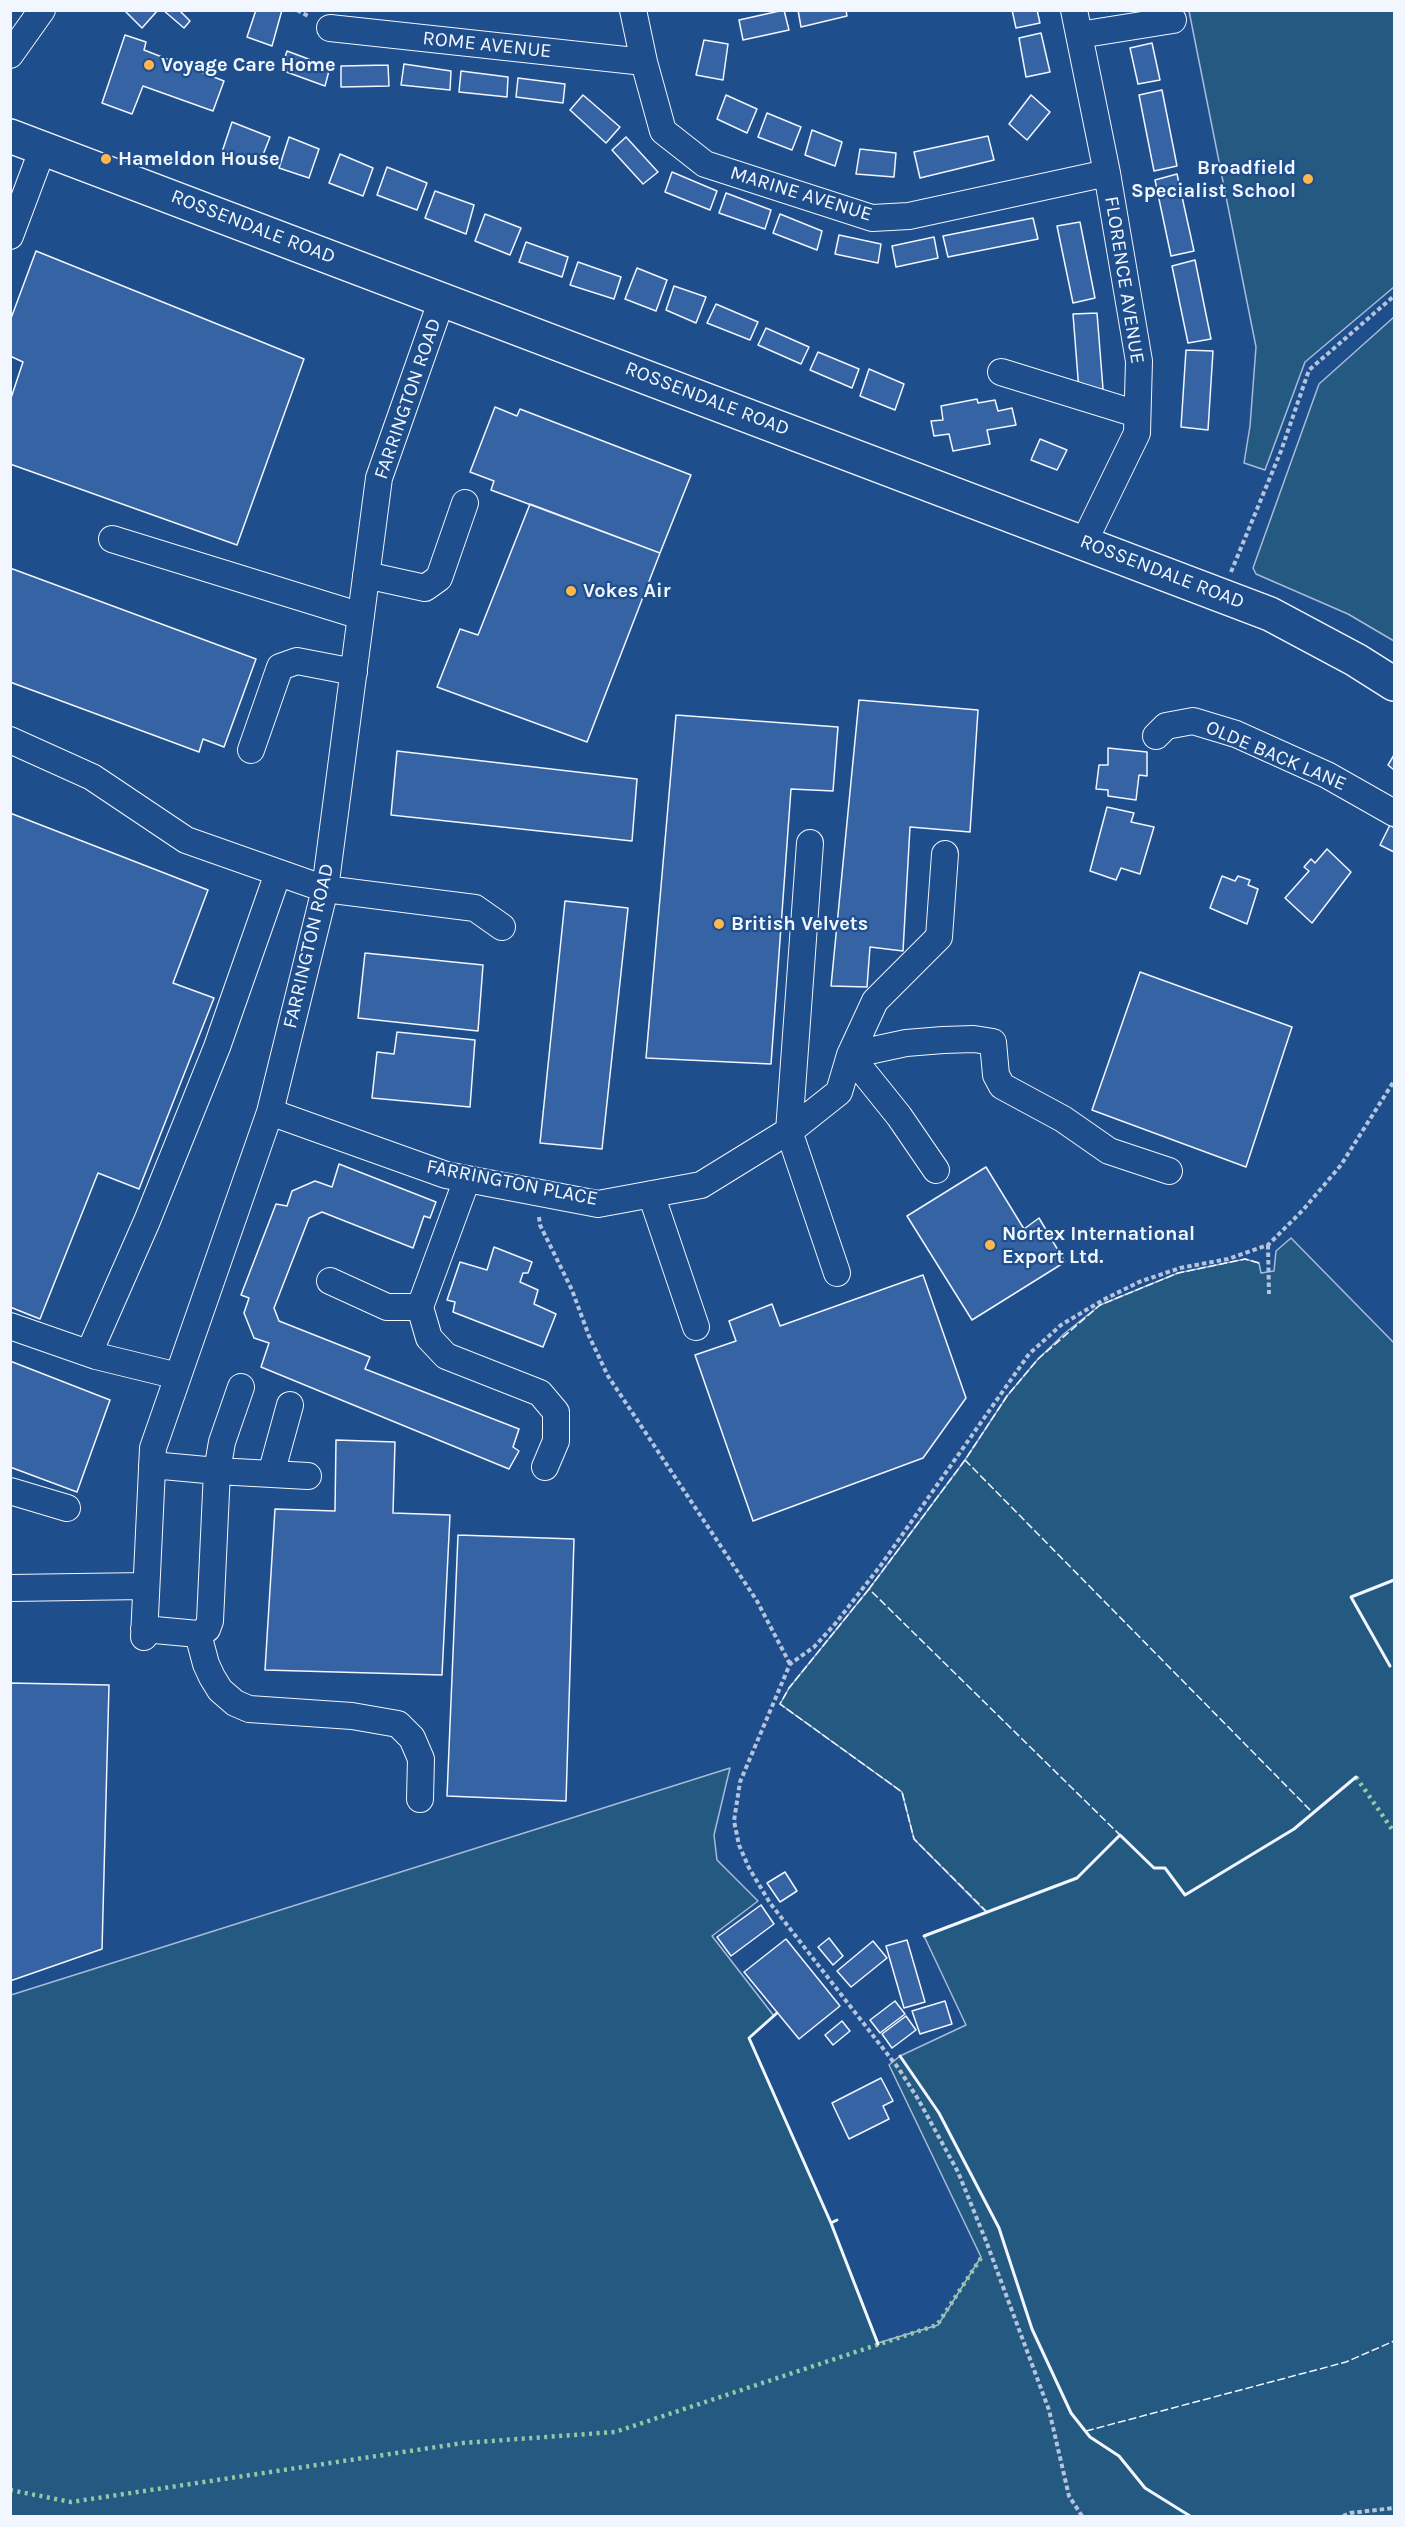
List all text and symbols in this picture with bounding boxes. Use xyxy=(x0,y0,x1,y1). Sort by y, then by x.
street label: ROME AVENUE xyxy=(421,26,553,64)
place label: Voyage Care Home xyxy=(161,53,336,77)
marker: Voyage Care Home xyxy=(142,58,156,72)
place label: Hameldon House xyxy=(118,147,280,171)
marker: Hameldon House xyxy=(99,152,113,166)
place label: Broadfield Specialist School xyxy=(1131,156,1296,203)
street label: MARINE AVENUE xyxy=(727,161,875,227)
marker: Broadfield Specialist School xyxy=(1301,172,1315,186)
street label: ROSSENDALE ROAD xyxy=(167,185,339,269)
street label: FLORENCE AVENUE xyxy=(1099,194,1149,366)
street label: FARRINGTON ROAD xyxy=(369,315,447,483)
street label: ROSSENDALE ROAD xyxy=(621,357,793,441)
street label: ROSSENDALE ROAD xyxy=(1076,530,1248,614)
place label: Vokes Air xyxy=(583,579,671,603)
marker: Vokes Air xyxy=(564,584,578,598)
street label: OLDE BACK LANE xyxy=(1202,716,1350,796)
street label: FARRINGTON ROAD xyxy=(278,861,340,1031)
place label: British Velvets xyxy=(731,912,868,936)
marker: British Velvets xyxy=(712,917,726,931)
street label: FARRINGTON PLACE xyxy=(424,1155,600,1211)
place label: Nortex International Export Ltd. xyxy=(1002,1222,1195,1269)
marker: Nortex International Export Ltd. xyxy=(983,1238,997,1252)

